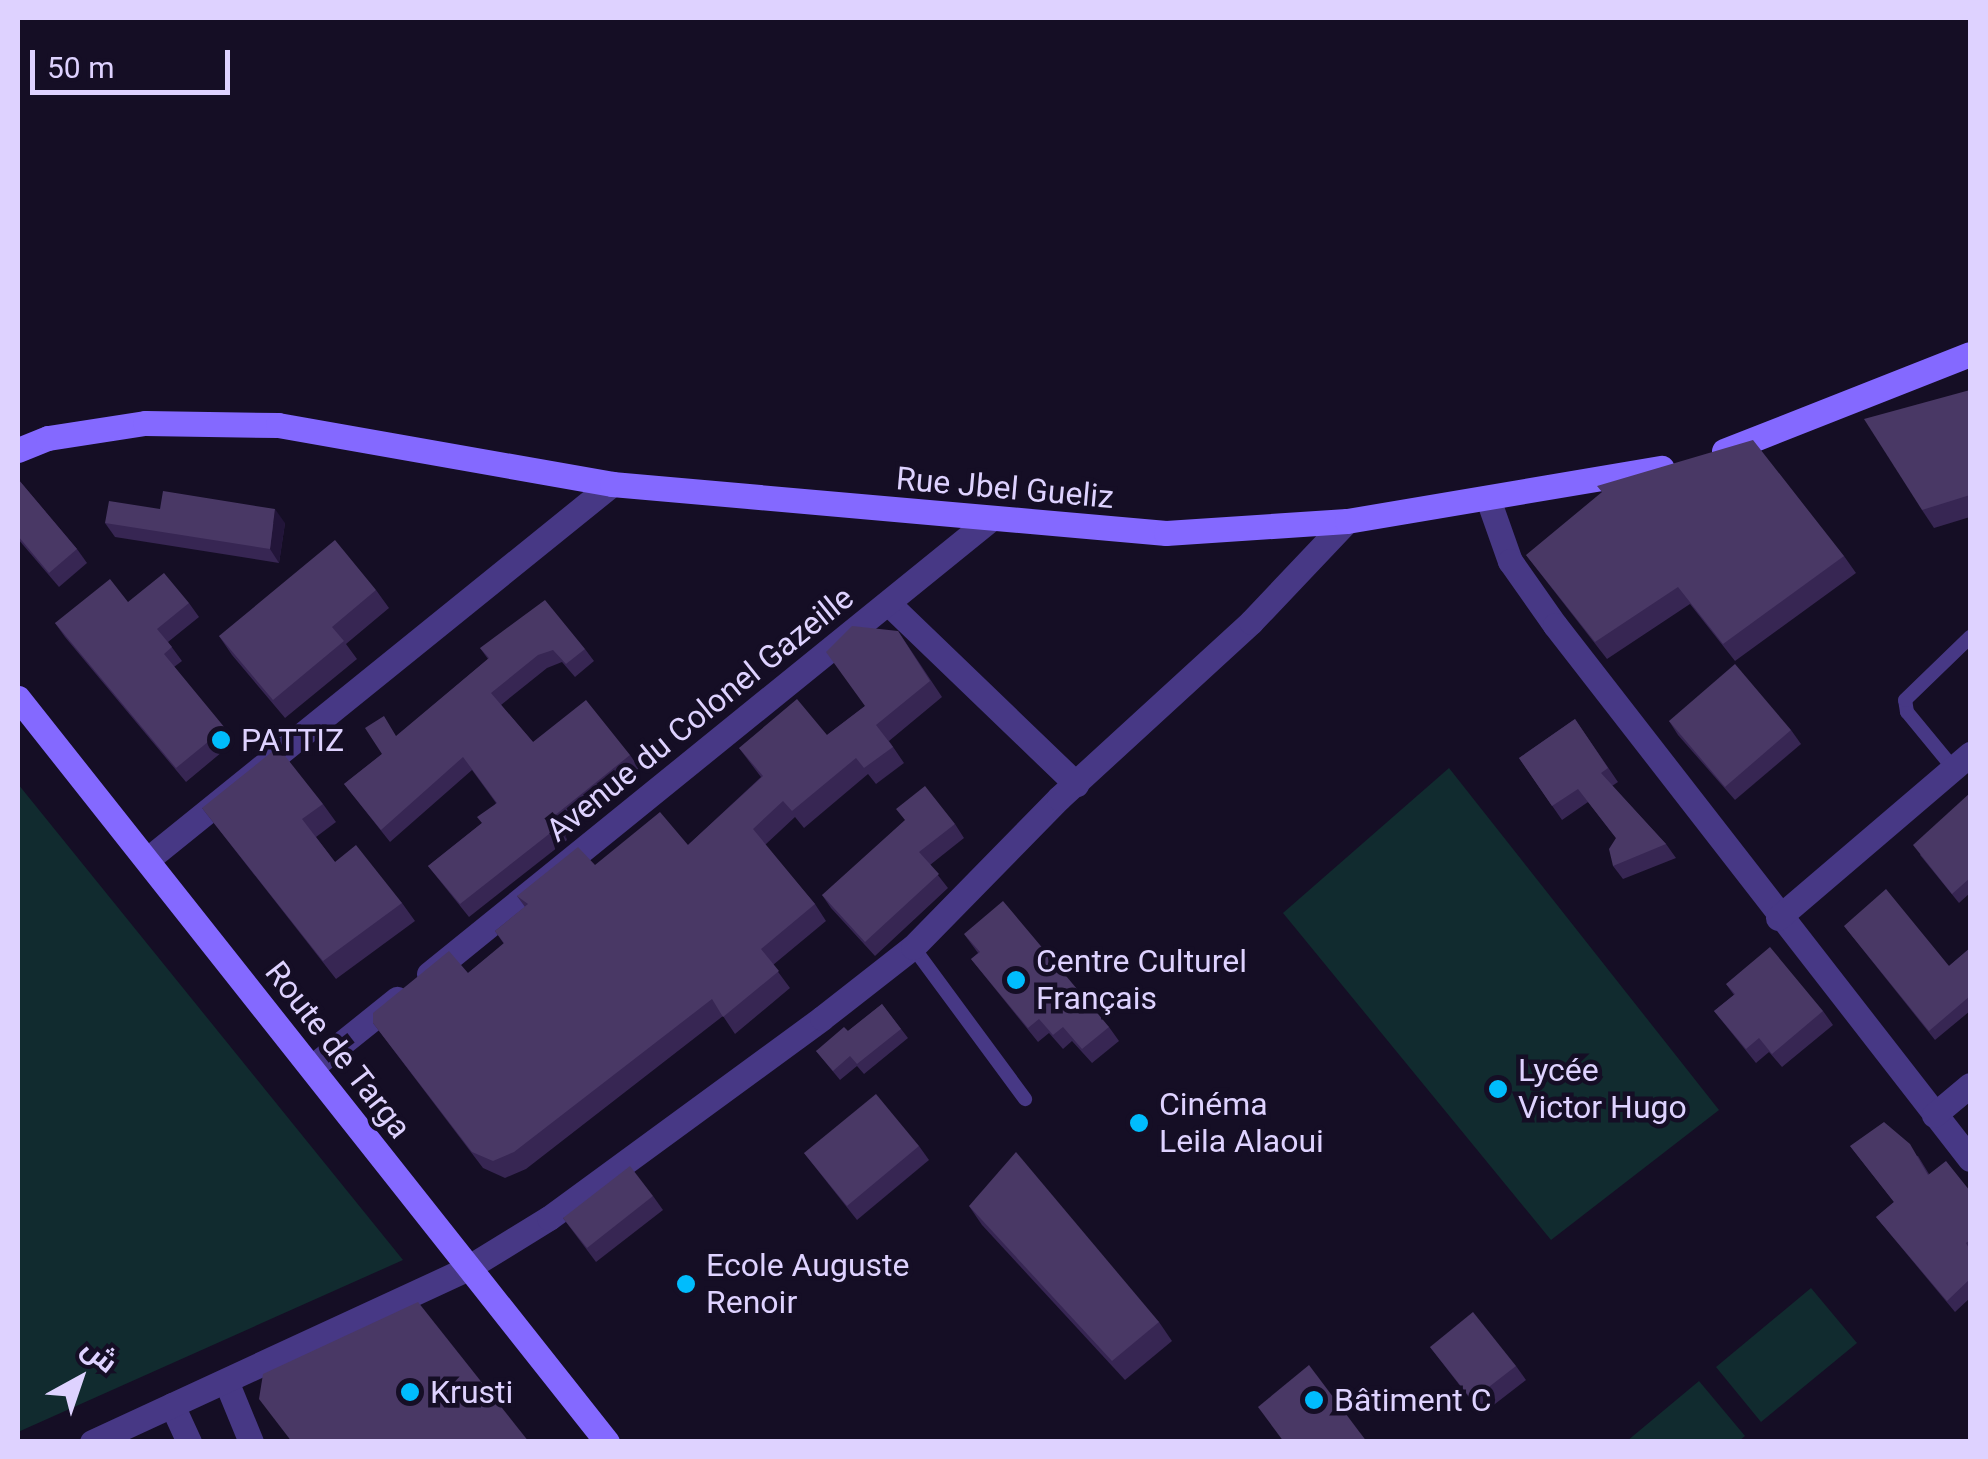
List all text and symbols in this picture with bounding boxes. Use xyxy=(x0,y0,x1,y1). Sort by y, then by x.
scale bar xyxy=(35,30,235,92)
text: 50 m xyxy=(47,50,114,85)
street label: Rue Jbel Gueliz xyxy=(895,459,1115,517)
street label: Avenue du Colonel Gazeille xyxy=(539,578,861,850)
place label: PATTIZ xyxy=(241,721,344,759)
marker: PATTIZ xyxy=(210,729,232,751)
place label: Centre Culturel Français xyxy=(1036,943,1247,1018)
street label: Route de Targa xyxy=(257,954,419,1146)
marker: Centre Culturel Français xyxy=(1005,969,1027,991)
place label: Lycée Victor Hugo xyxy=(1518,1052,1687,1127)
marker: Lycée Victor Hugo xyxy=(1487,1078,1509,1100)
place label: Cinéma Leila Alaoui xyxy=(1159,1086,1324,1161)
marker: Cinéma Leila Alaoui xyxy=(1128,1112,1150,1134)
place label: Ecole Auguste Renoir xyxy=(706,1247,909,1322)
marker: Ecole Auguste Renoir xyxy=(675,1273,697,1295)
north arrow xyxy=(30,1329,130,1429)
text: ش xyxy=(75,1331,124,1380)
place label: Krusti xyxy=(430,1373,513,1411)
marker: Krusti xyxy=(399,1381,421,1403)
place label: Bâtiment C xyxy=(1334,1381,1492,1419)
marker: Bâtiment C xyxy=(1303,1389,1325,1411)

